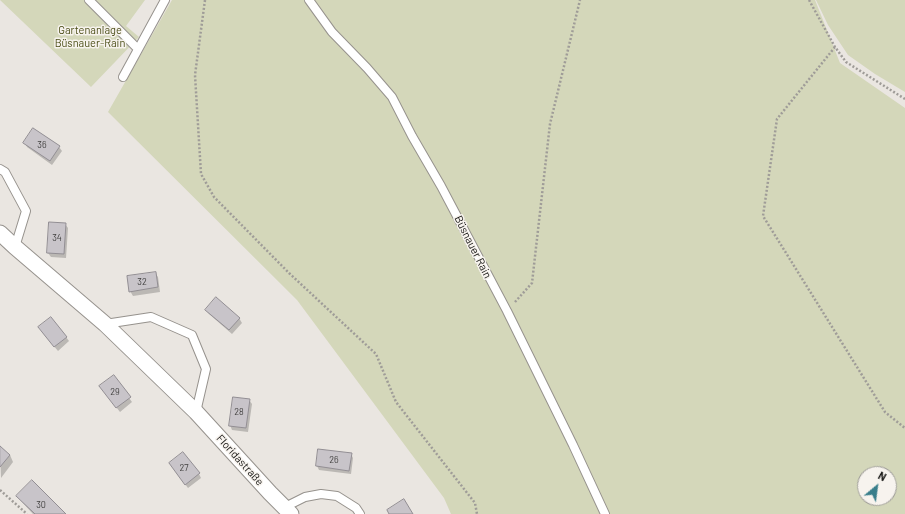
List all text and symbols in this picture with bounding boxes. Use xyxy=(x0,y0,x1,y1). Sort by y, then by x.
park label: Gartenanlage Büsnauer-Rain xyxy=(55,23,125,49)
house number: 36 xyxy=(37,140,47,150)
street label: Büsnauer Rain xyxy=(452,213,494,281)
house number: 34 xyxy=(52,233,62,243)
house number: 32 xyxy=(137,277,147,287)
house number: 29 xyxy=(110,387,120,397)
house number: 28 xyxy=(234,407,244,417)
street label: Floridastraße xyxy=(214,432,266,488)
house number: 26 xyxy=(329,455,339,465)
house number: 27 xyxy=(179,463,189,473)
north arrow xyxy=(857,466,897,506)
text: N xyxy=(876,468,889,483)
house number: 30 xyxy=(36,500,46,510)

